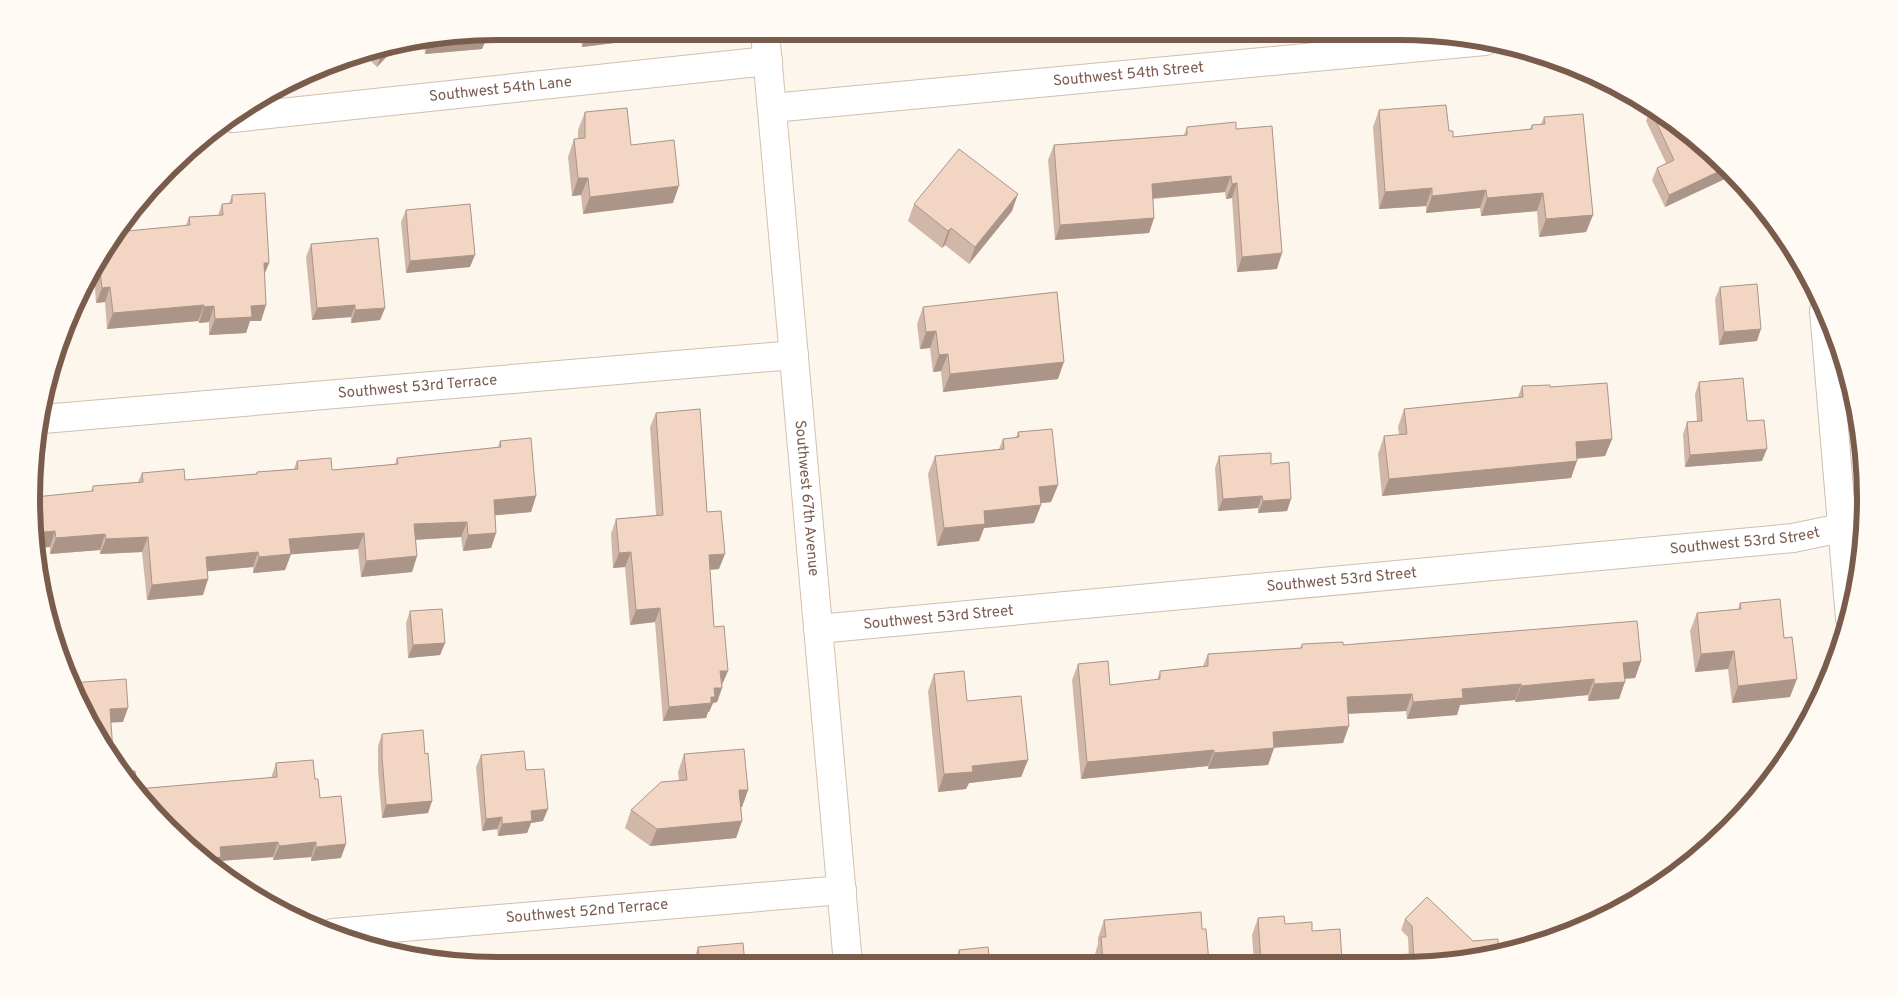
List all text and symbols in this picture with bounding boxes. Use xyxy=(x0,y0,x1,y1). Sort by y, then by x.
street label: Southwest 54th Street xyxy=(1052,58,1205,91)
street label: Southwest 54th Lane xyxy=(428,72,573,107)
street label: Southwest 53rd Terrace xyxy=(337,371,498,403)
street label: Southwest 67th Avenue xyxy=(790,419,823,577)
street label: Southwest 53rd Street xyxy=(1669,523,1822,559)
street label: Southwest 53rd Street xyxy=(1266,564,1418,597)
street label: Southwest 53rd Street xyxy=(862,601,1015,634)
street label: Southwest 52nd Terrace xyxy=(505,895,669,928)

